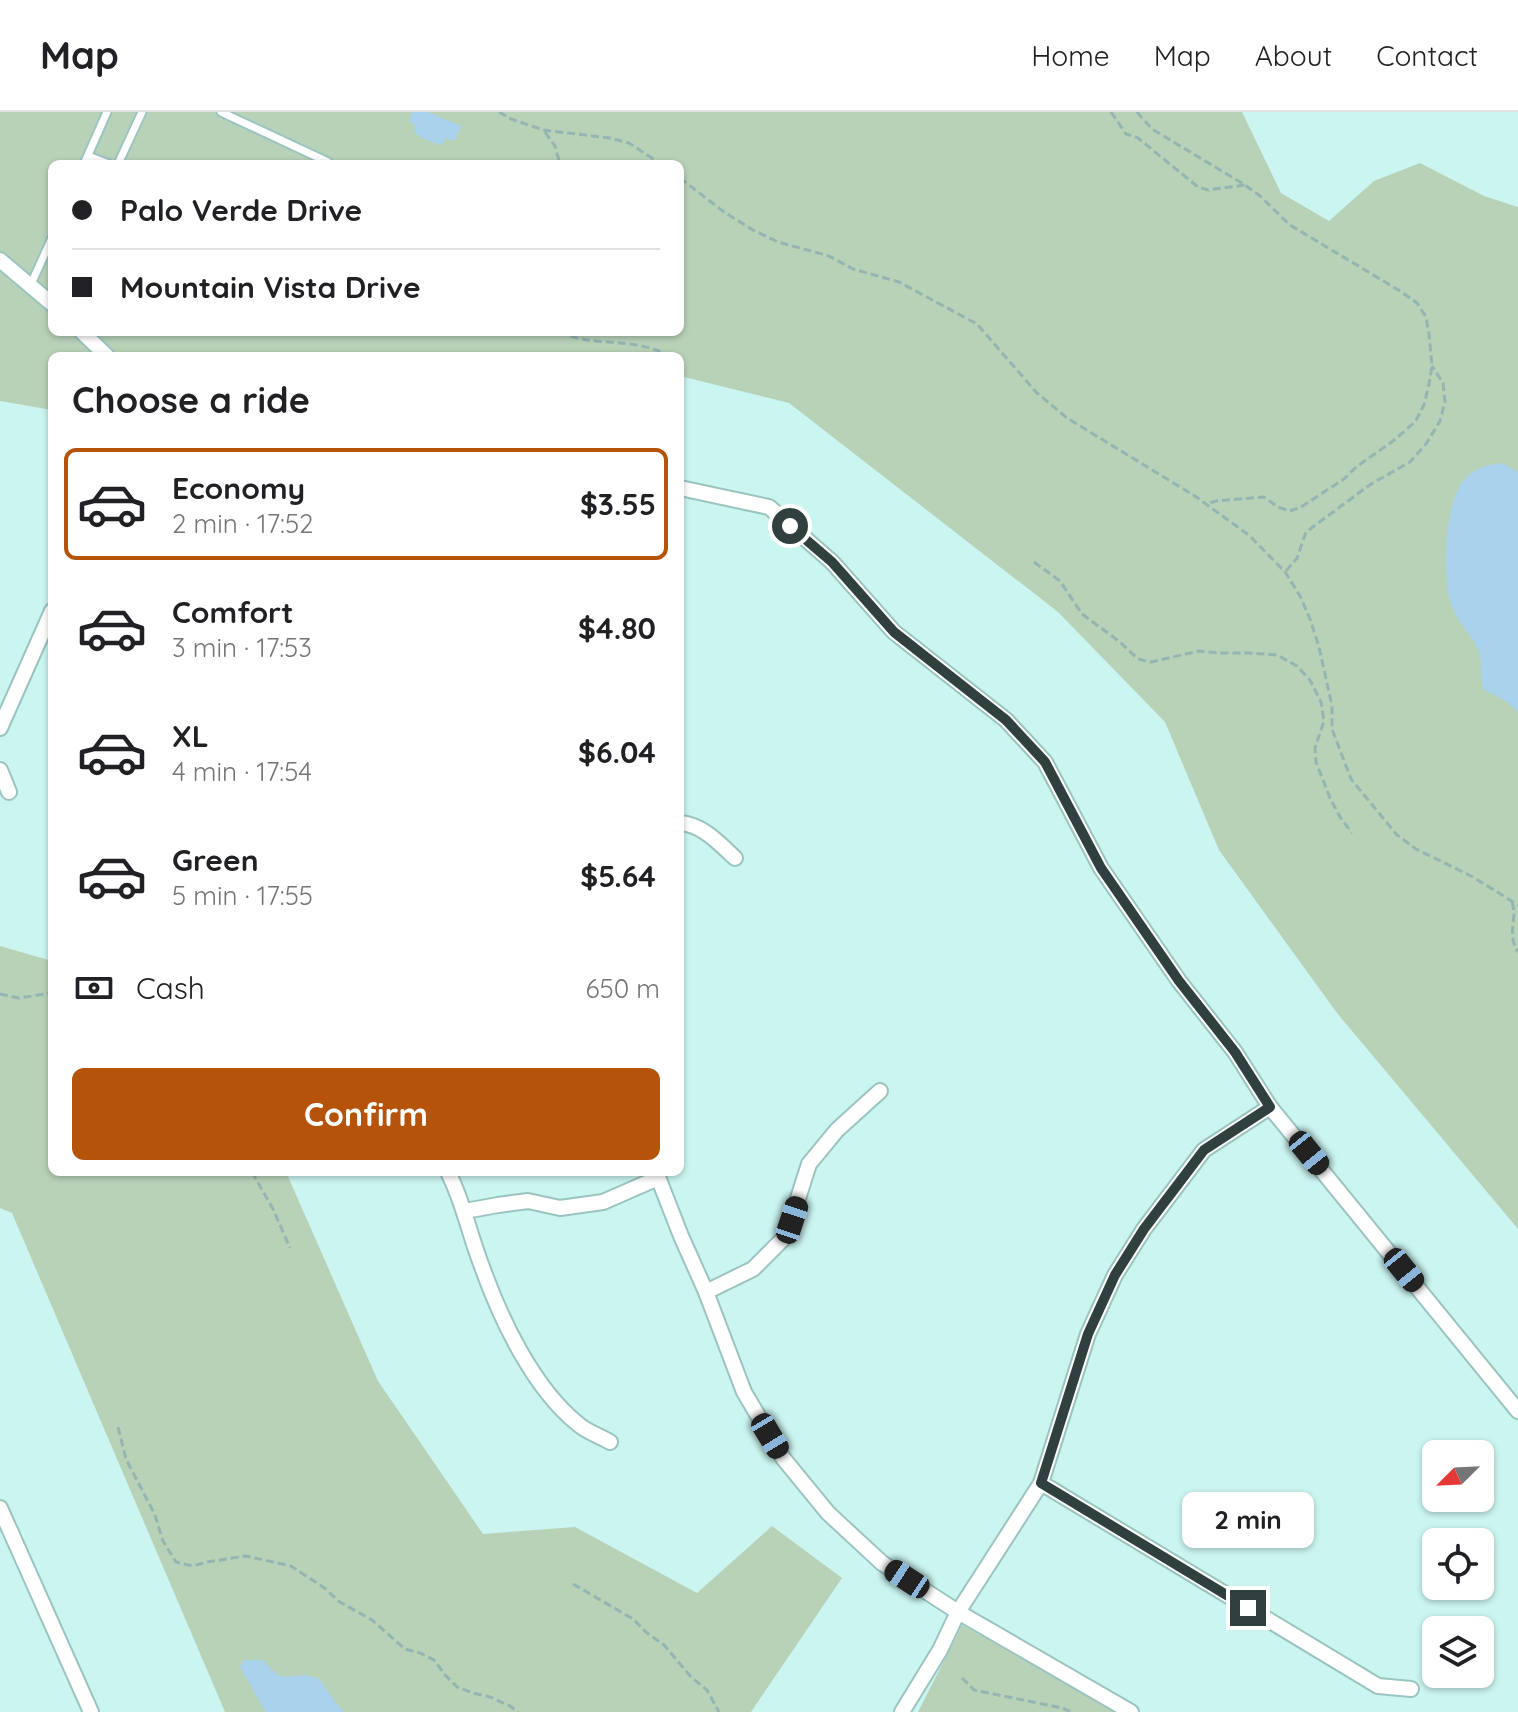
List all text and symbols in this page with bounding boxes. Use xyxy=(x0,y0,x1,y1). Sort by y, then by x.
text: Map xyxy=(40,31,119,79)
text: Home xyxy=(1031,38,1110,73)
text: Map xyxy=(1154,38,1211,73)
text: About xyxy=(1255,38,1332,73)
text: Contact xyxy=(1376,38,1478,73)
text: Palo Verde Drive xyxy=(120,191,362,229)
text: Mountain Vista Drive xyxy=(120,268,421,306)
text: Choose a ride xyxy=(72,377,310,422)
icon: car xyxy=(76,468,148,540)
text: Economy xyxy=(172,469,305,507)
text: $3.55 xyxy=(580,485,656,523)
text: 2 min · 17:52 xyxy=(172,507,313,540)
route start xyxy=(772,508,808,544)
icon: car xyxy=(76,592,148,664)
text: Comfort xyxy=(172,593,293,631)
text: $4.80 xyxy=(578,609,656,647)
text: 3 min · 17:53 xyxy=(172,631,312,664)
icon: car xyxy=(76,716,148,788)
text: XL xyxy=(172,717,209,755)
text: $6.04 xyxy=(578,733,656,771)
text: 4 min · 17:54 xyxy=(172,755,312,788)
icon: car xyxy=(76,840,148,912)
text: Green xyxy=(172,841,259,879)
text: $5.64 xyxy=(580,857,656,895)
text: 5 min · 17:55 xyxy=(172,879,313,912)
icon: cash xyxy=(72,966,116,1010)
text: Cash xyxy=(136,969,205,1007)
text: 650 m xyxy=(586,972,660,1005)
button: Confirm xyxy=(72,1068,660,1160)
car xyxy=(1285,1127,1333,1179)
car xyxy=(773,1193,811,1247)
car xyxy=(1380,1244,1428,1296)
car xyxy=(747,1409,793,1463)
north arrow xyxy=(1422,1440,1494,1512)
map controls xyxy=(1422,1440,1494,1688)
callout: 2 min xyxy=(1182,1492,1314,1548)
text: 2 min xyxy=(1214,1503,1282,1536)
button: locate xyxy=(1422,1528,1494,1600)
car xyxy=(880,1556,934,1602)
route end xyxy=(1230,1590,1266,1626)
button: layers xyxy=(1422,1616,1494,1688)

